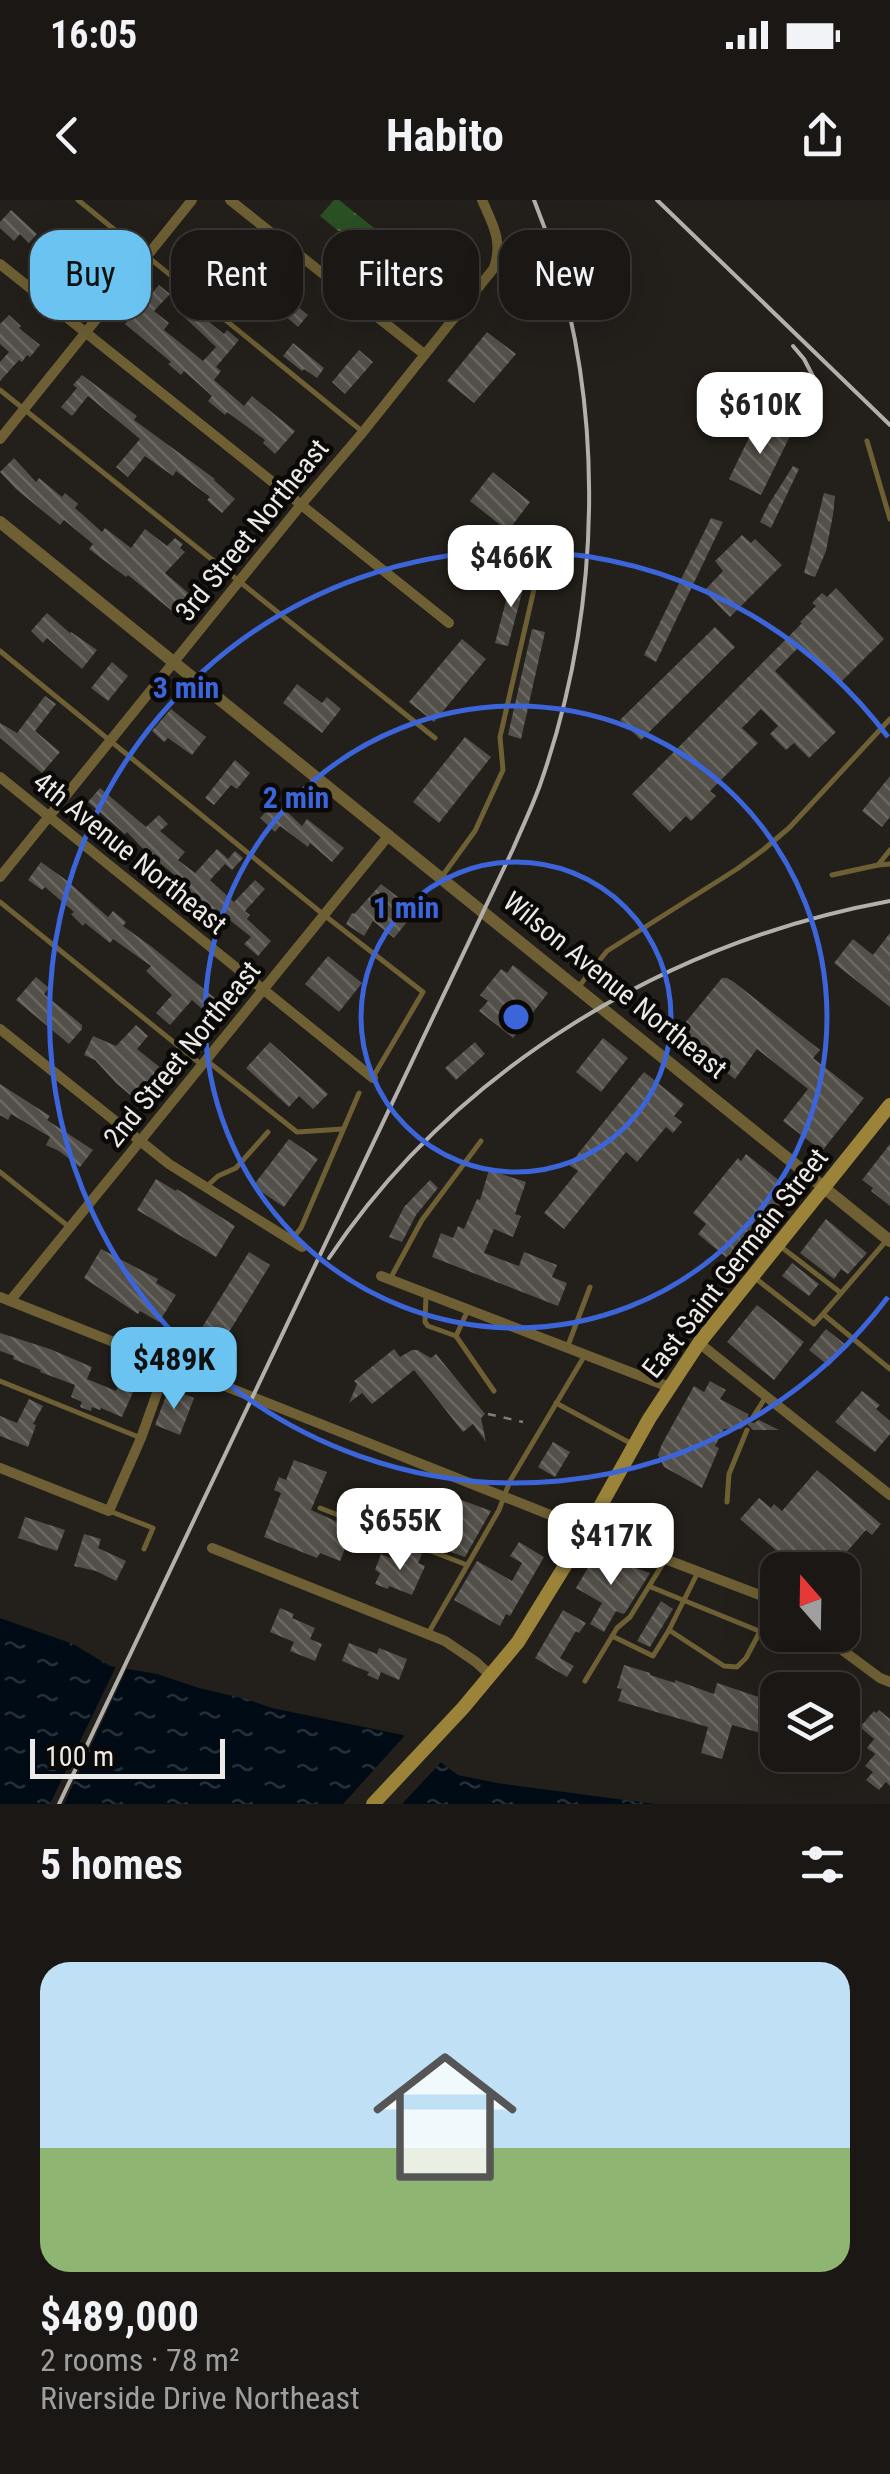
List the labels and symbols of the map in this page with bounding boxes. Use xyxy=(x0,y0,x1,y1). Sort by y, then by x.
pin: $610K xyxy=(690,372,830,457)
street label: 3rd Street Northeast xyxy=(169,432,335,628)
pin: $466K xyxy=(441,525,581,610)
text: 3 min xyxy=(153,670,219,705)
street label: 4th Avenue Northeast xyxy=(27,765,233,941)
text: 2 min xyxy=(263,780,329,815)
street label: Wilson Avenue Northeast xyxy=(497,885,733,1085)
text: 1 min xyxy=(373,890,439,925)
street label: 2nd Street Northeast xyxy=(97,954,267,1154)
centre of rings xyxy=(498,999,534,1035)
street label: East Saint Germain Street xyxy=(635,1142,835,1384)
pin: $489K xyxy=(104,1327,244,1412)
pin: $655K xyxy=(330,1488,470,1573)
pin: $417K xyxy=(541,1503,681,1588)
north arrow xyxy=(760,1552,860,1652)
scale bar xyxy=(30,1734,225,1778)

